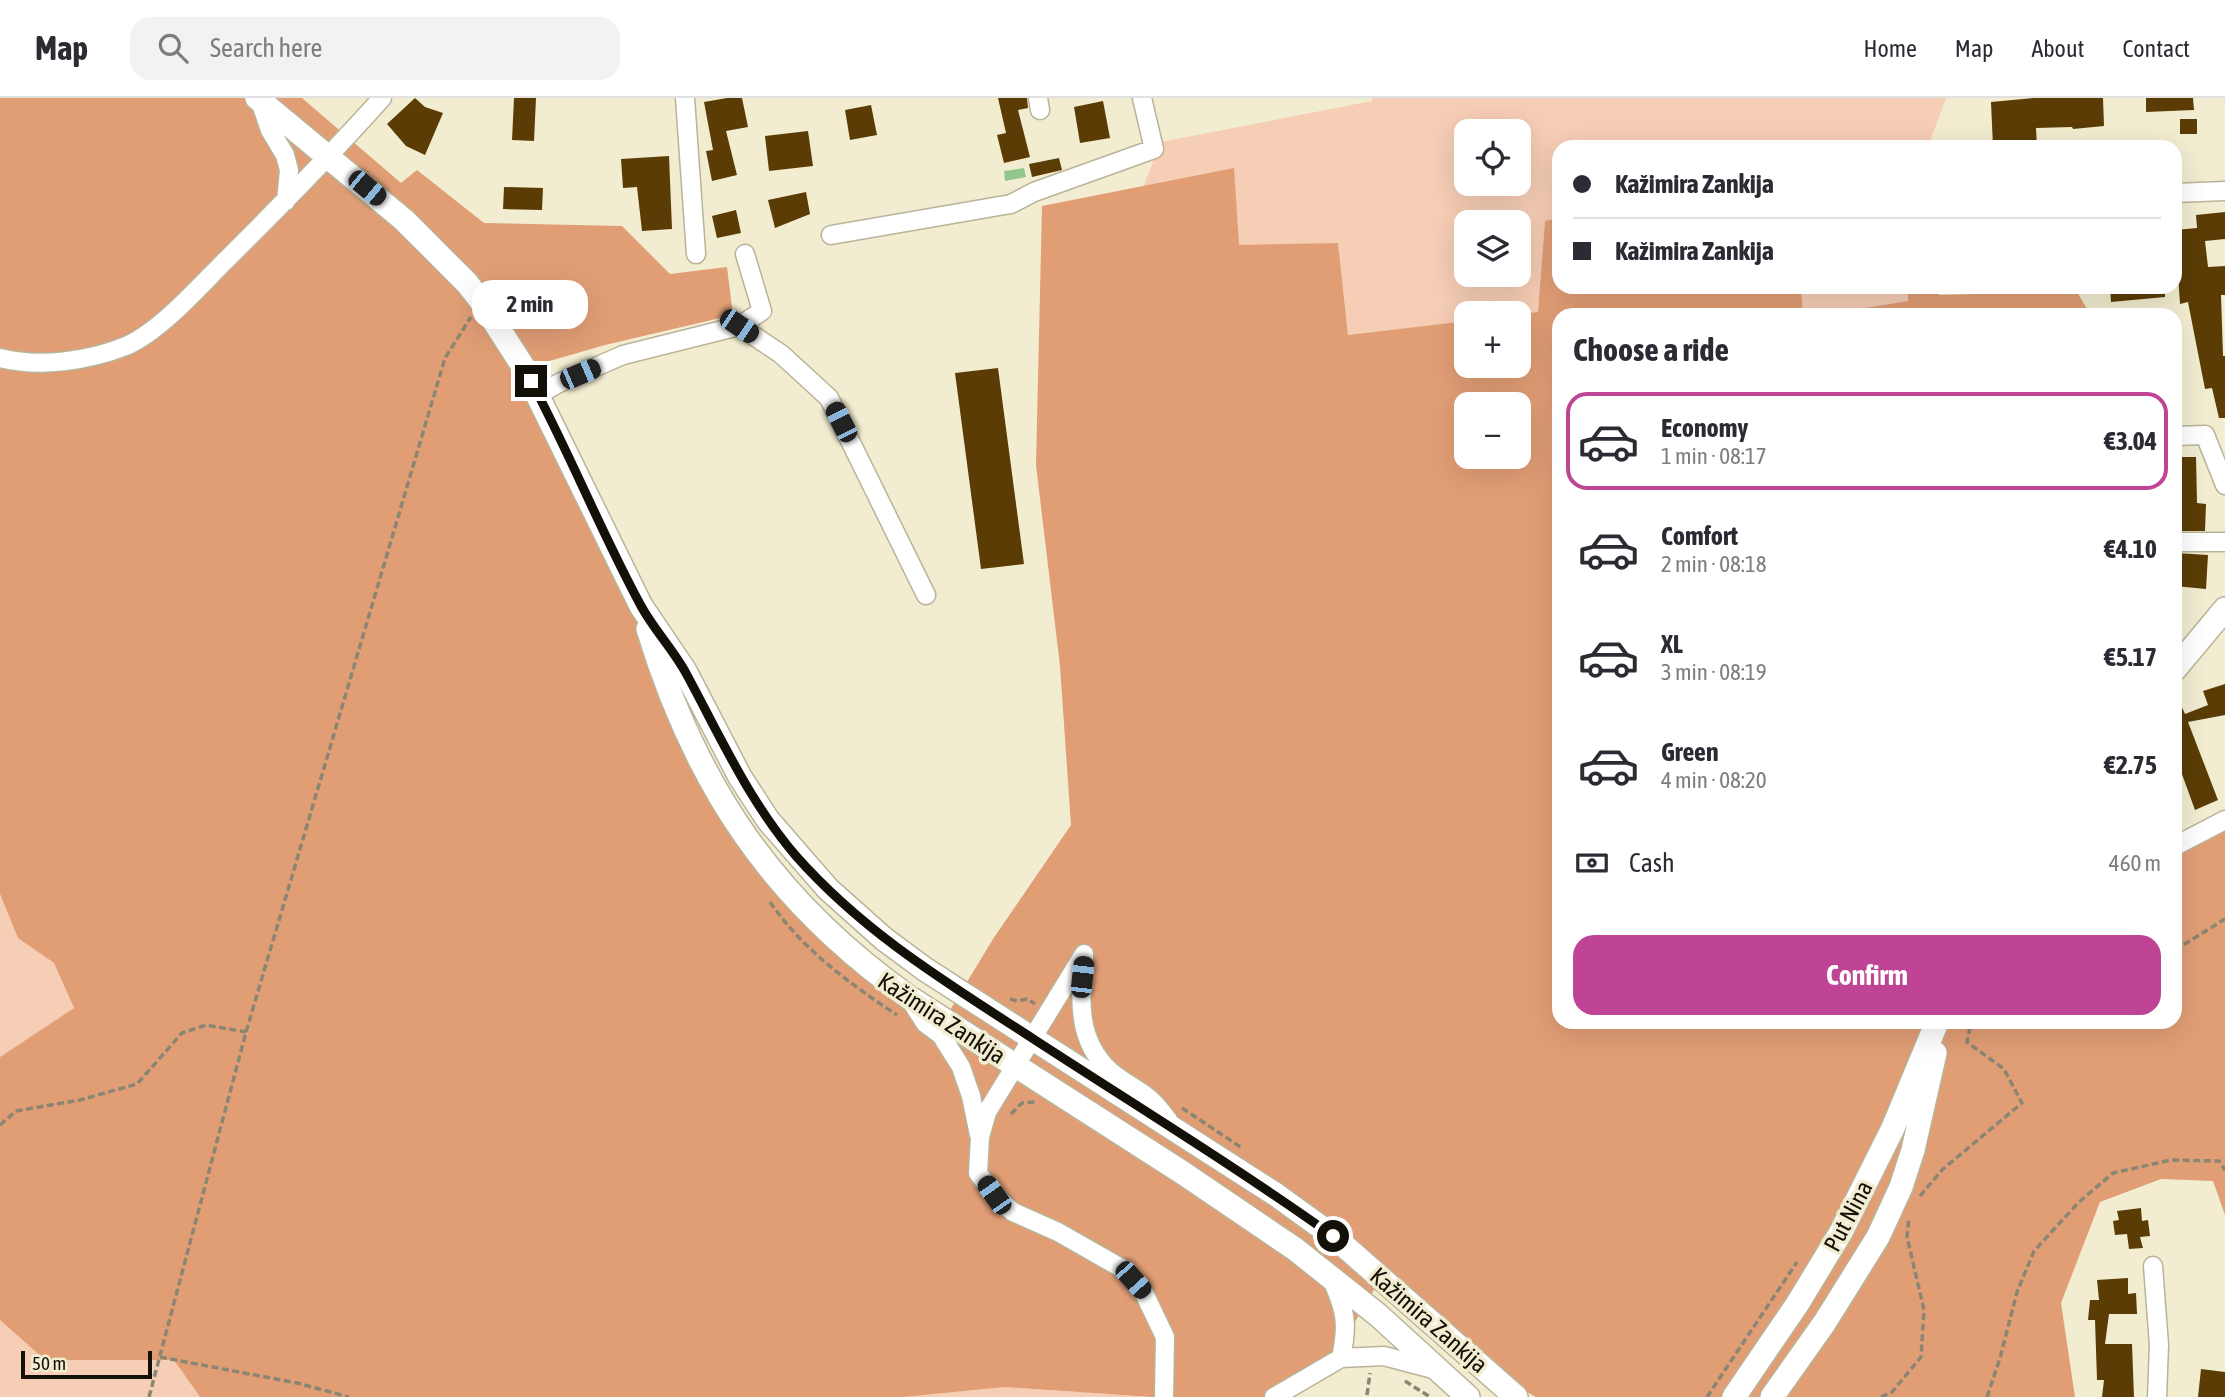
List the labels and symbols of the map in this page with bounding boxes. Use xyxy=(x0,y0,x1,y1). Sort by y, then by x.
car xyxy=(345,166,390,210)
callout: 2 min xyxy=(473,280,589,328)
car xyxy=(716,306,763,346)
car xyxy=(557,356,604,392)
route end xyxy=(515,365,547,397)
car xyxy=(823,399,860,445)
car xyxy=(1070,955,1095,999)
street label: Kažimira Zankija xyxy=(873,967,1011,1069)
car xyxy=(974,1172,1015,1218)
street label: Put Nina xyxy=(1818,1176,1878,1256)
route start xyxy=(1317,1220,1349,1252)
car xyxy=(1112,1257,1155,1303)
street label: Kažimira Zankija xyxy=(1365,1262,1493,1378)
scale bar xyxy=(21,1348,152,1380)

